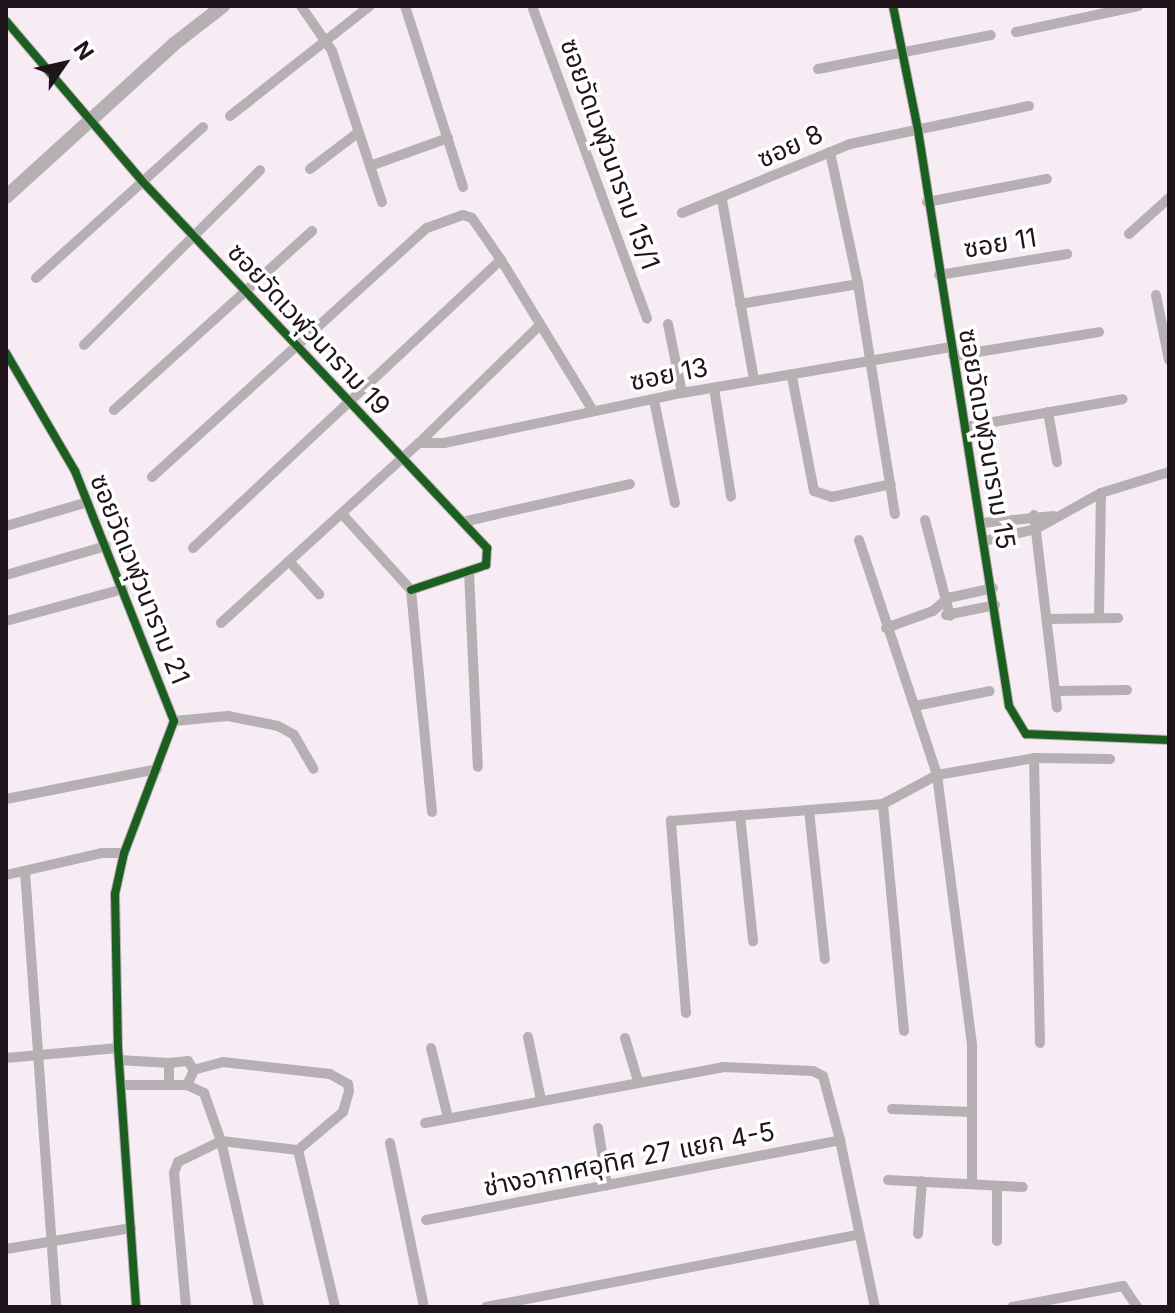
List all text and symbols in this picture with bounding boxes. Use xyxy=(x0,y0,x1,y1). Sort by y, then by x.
north arrow xyxy=(24,24,104,104)
street label: ซอยวัดเวฬุวนาราม 15/1 xyxy=(554,34,666,274)
text: N xyxy=(68,36,99,65)
street label: ซอย 8 xyxy=(752,118,828,174)
street label: ซอย 11 xyxy=(961,222,1039,264)
street label: ซอยวัดเวฬุวนาราม 19 xyxy=(221,237,397,421)
street label: ซอยวัดเวฬุวนาราม 15 xyxy=(952,326,1022,552)
street label: ซอย 13 xyxy=(627,351,711,397)
street label: ซอยวัดเวฬุวนาราม 21 xyxy=(84,470,196,688)
street label: ช่างอากาศอุทิศ 27 แยก 4-5 xyxy=(481,1115,777,1203)

